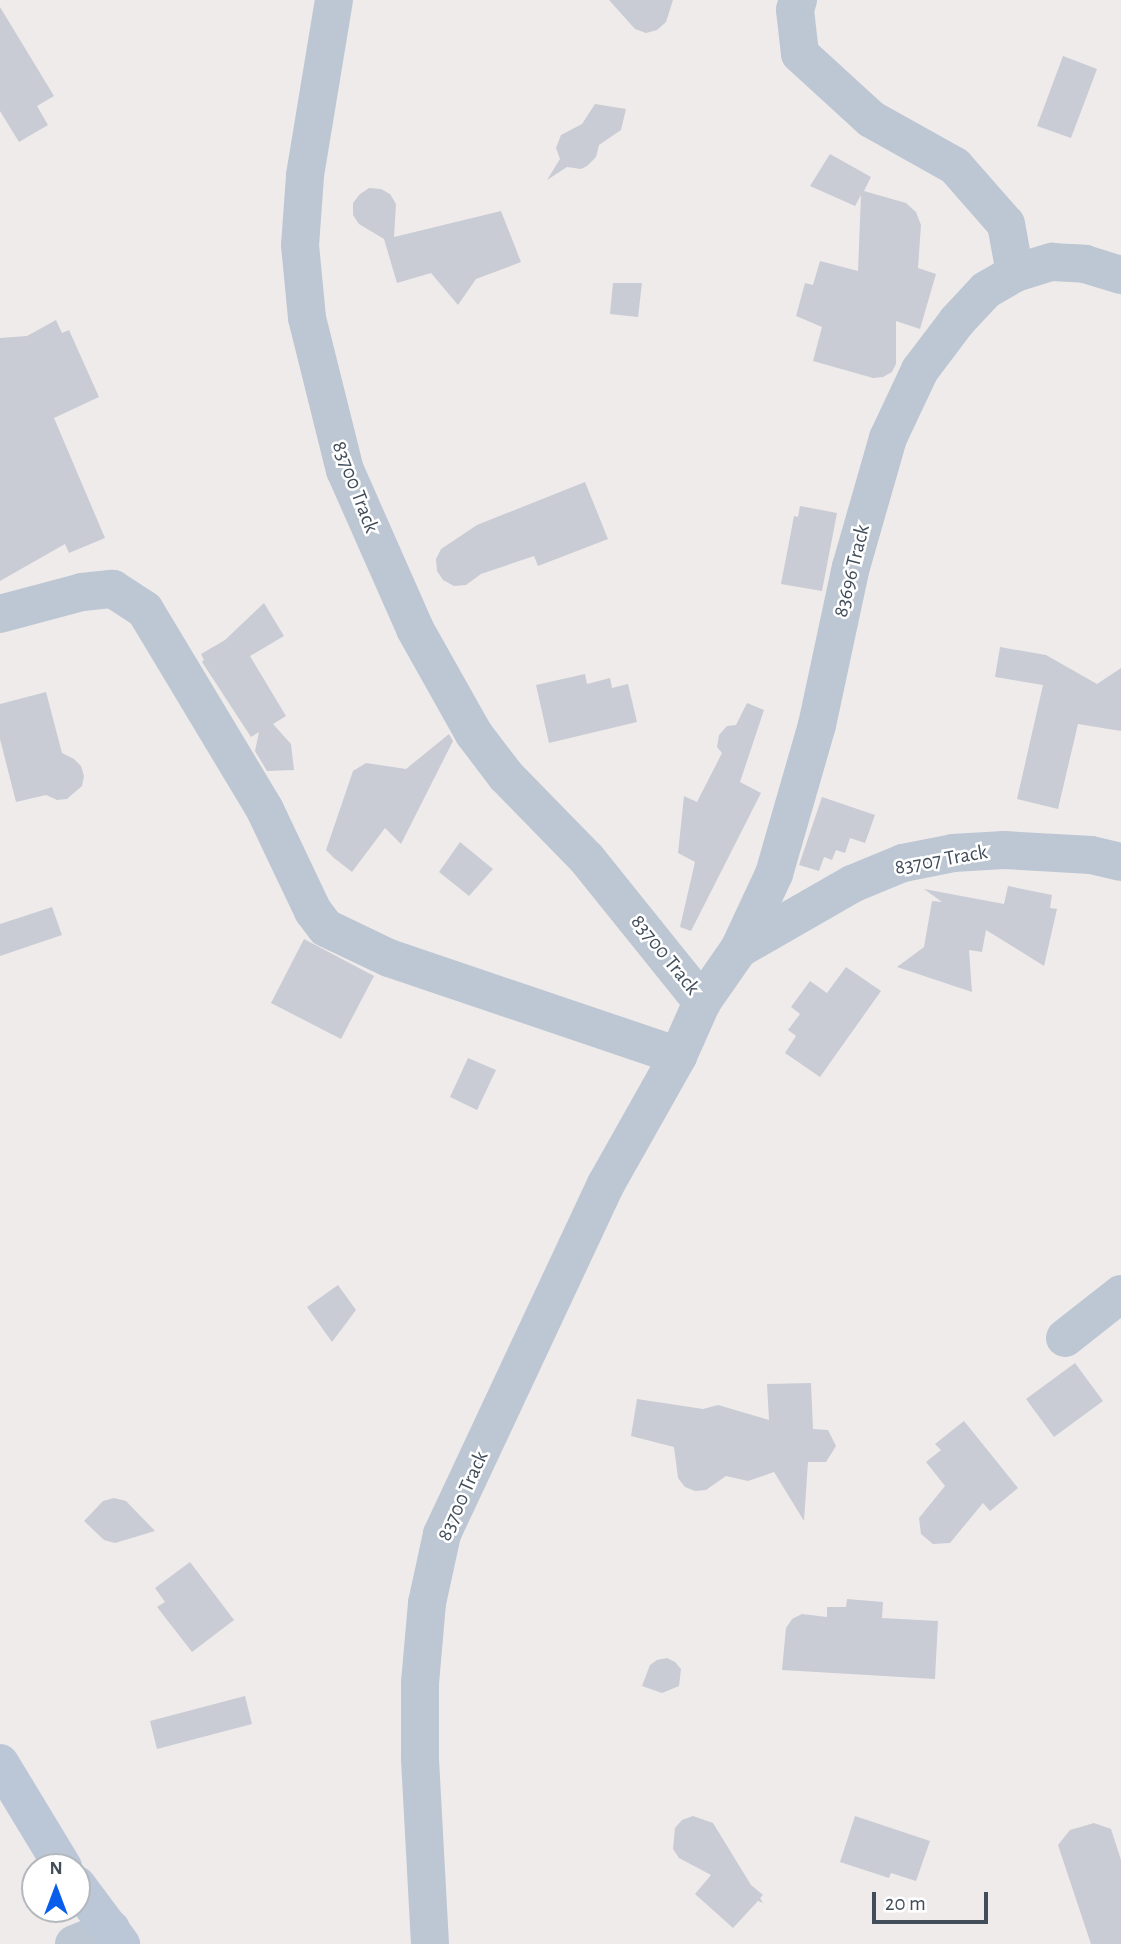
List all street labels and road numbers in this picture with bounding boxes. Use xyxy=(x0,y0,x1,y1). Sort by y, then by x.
street label: 83700 Track xyxy=(326,438,384,536)
street label: 83696 Track xyxy=(828,522,876,620)
street label: 83707 Track xyxy=(893,839,989,881)
street label: 83700 Track xyxy=(625,910,705,1000)
street label: 83700 Track xyxy=(432,1447,494,1545)

